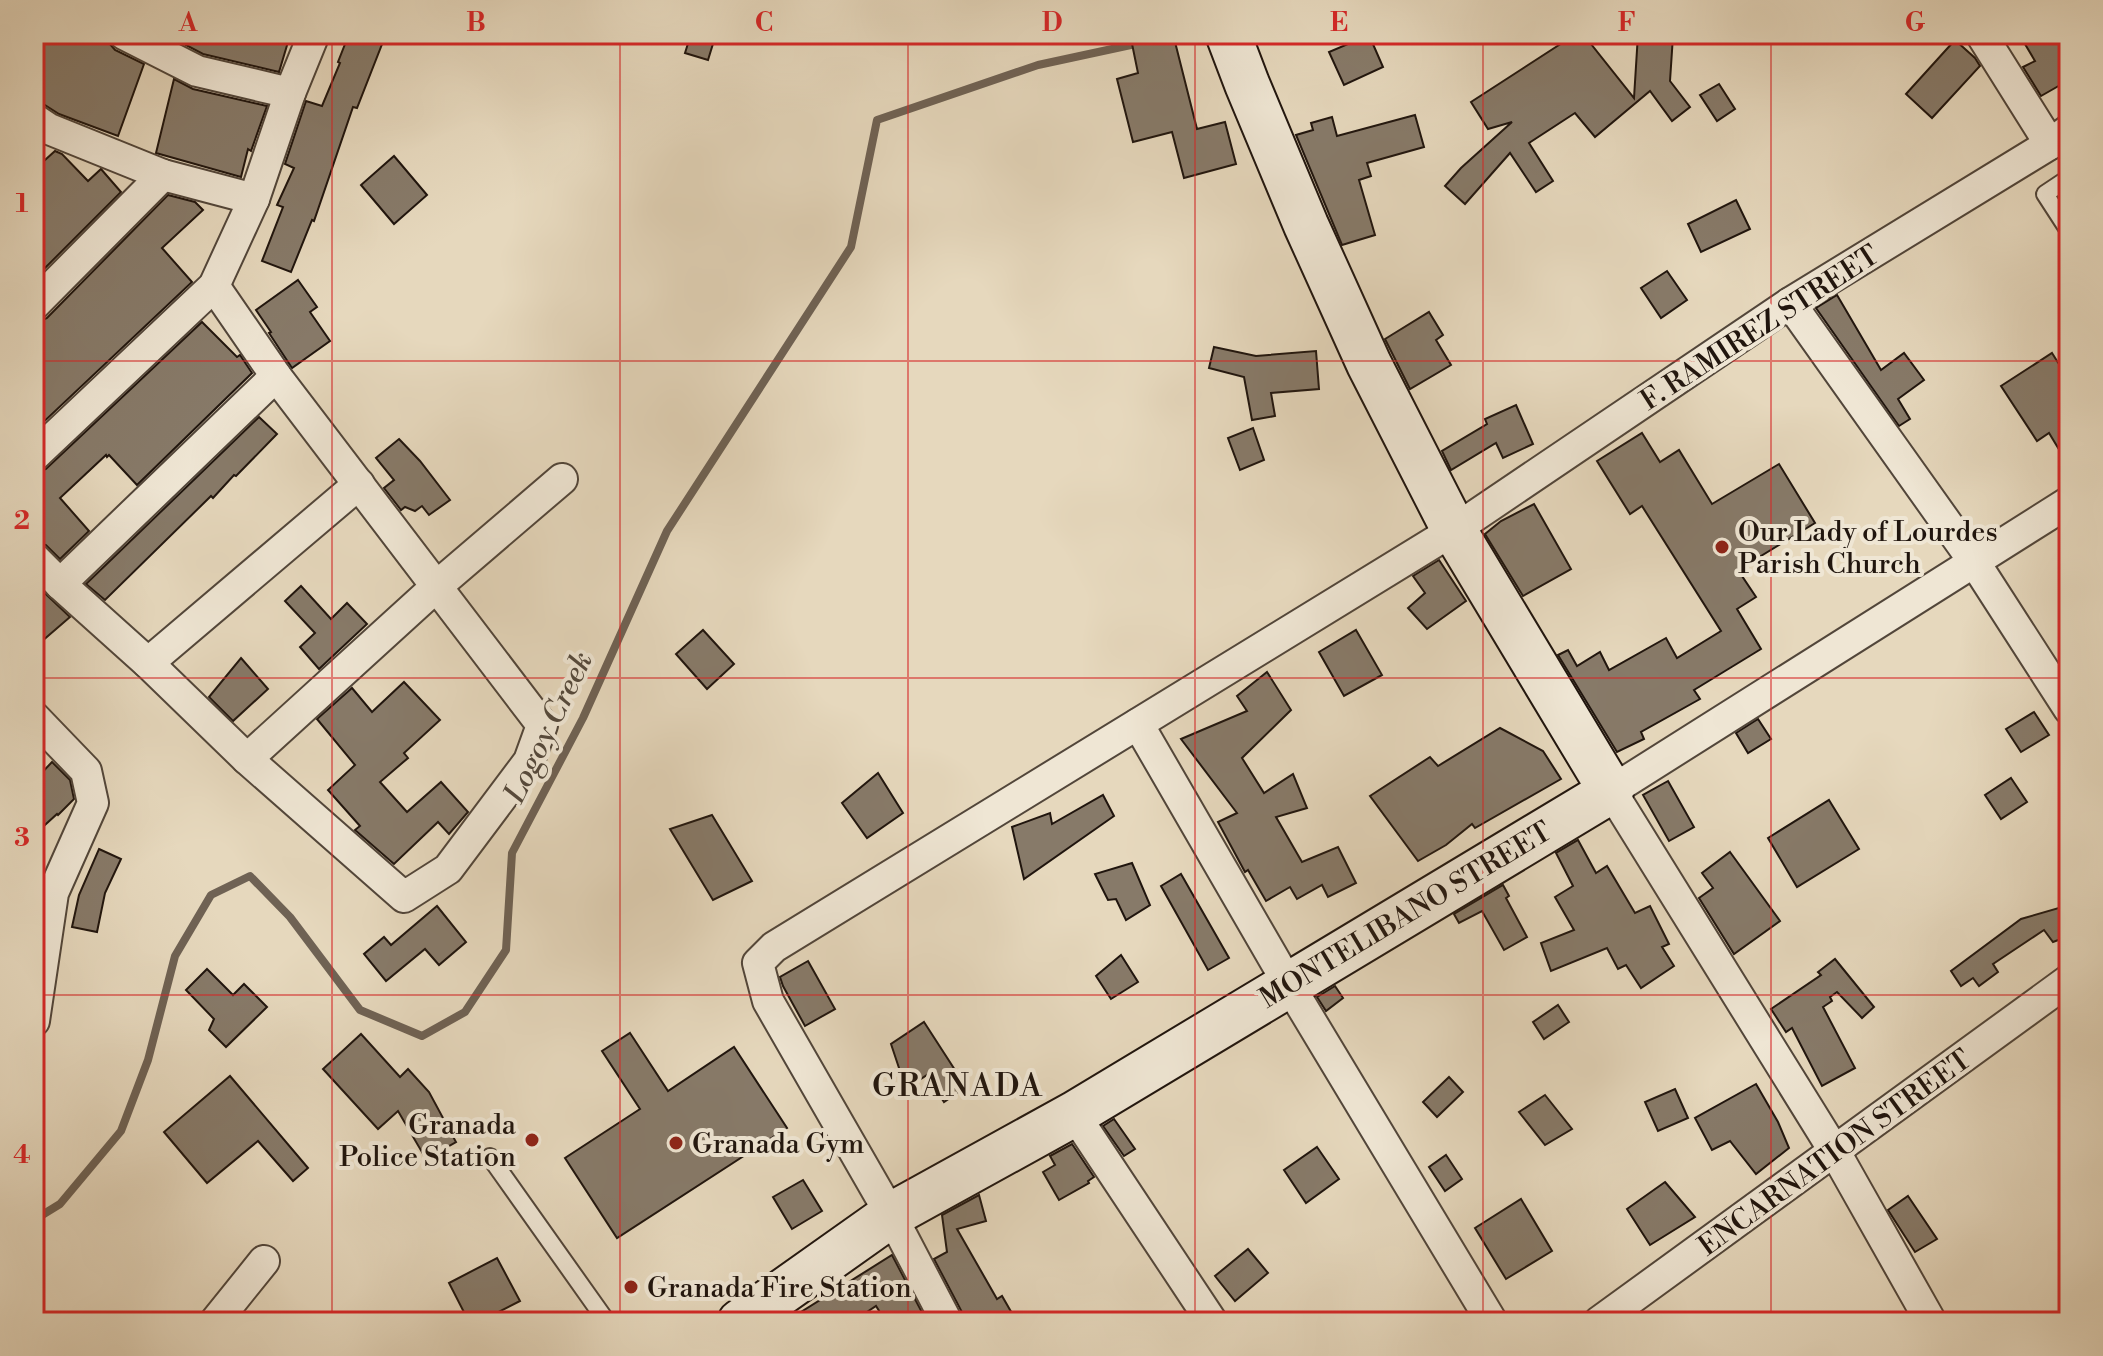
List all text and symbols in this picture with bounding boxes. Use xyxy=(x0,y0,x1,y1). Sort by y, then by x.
text: A xyxy=(178,7,198,39)
text: B xyxy=(466,7,486,39)
text: C xyxy=(755,7,773,39)
text: D xyxy=(1042,7,1062,39)
text: E xyxy=(1330,7,1348,39)
text: F xyxy=(1618,7,1636,39)
text: G xyxy=(1905,7,1926,39)
text: 1 xyxy=(16,188,29,220)
street label: F. RAMIREZ STREET xyxy=(1634,238,1886,418)
text: 2 xyxy=(14,505,30,537)
place label: Our Lady of Lourdes Parish Church xyxy=(1738,515,1998,582)
marker: Our Lady of Lourdes Parish Church xyxy=(1713,538,1731,556)
water label: Logoy Creek xyxy=(496,646,602,810)
street label: MONTELIBANO STREET xyxy=(1253,814,1558,1016)
text: 3 xyxy=(14,822,30,854)
street label: ENCARNATION STREET xyxy=(1692,1042,1978,1264)
district label: GRANADA xyxy=(872,1066,1044,1106)
place label: Granada Police Station xyxy=(339,1108,517,1175)
place label: Granada Gym xyxy=(692,1127,864,1162)
marker: Granada Police Station xyxy=(523,1131,541,1149)
marker: Granada Gym xyxy=(667,1134,685,1152)
text: 4 xyxy=(13,1139,31,1171)
place label: Granada Fire Station xyxy=(647,1271,912,1306)
marker: Granada Fire Station xyxy=(622,1278,640,1296)

